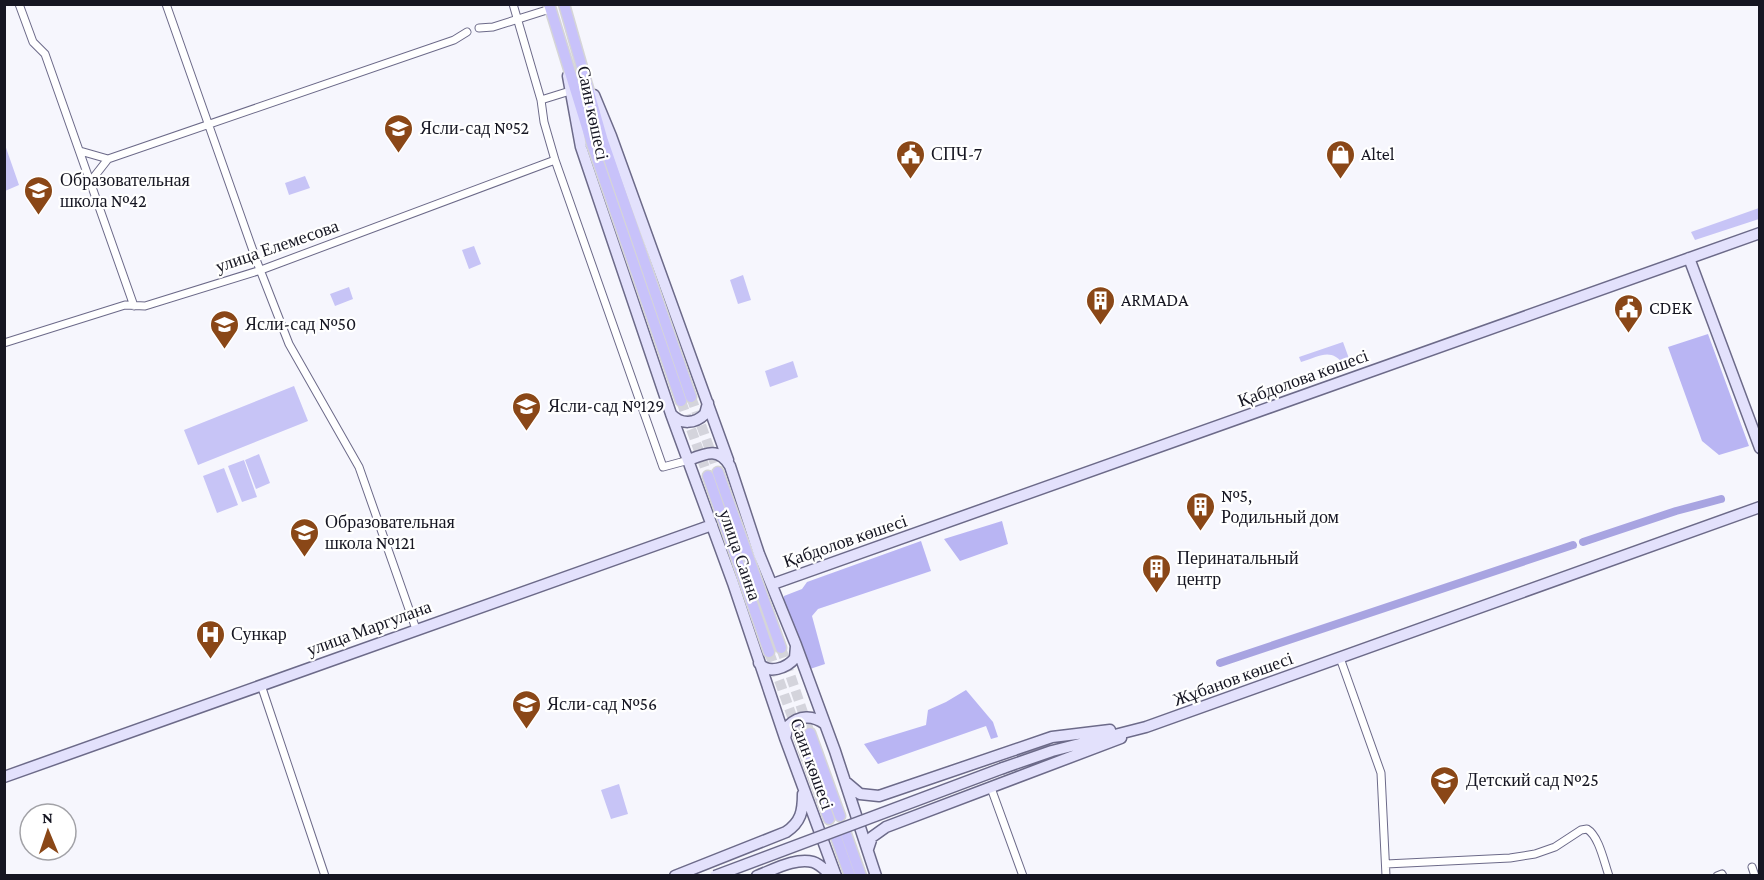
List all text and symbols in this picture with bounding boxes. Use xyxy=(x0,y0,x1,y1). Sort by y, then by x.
street label: Саин көшесі xyxy=(573,64,613,162)
school or university icon: Ясли-сад №52 xyxy=(383,112,415,154)
place label: Ясли-сад №52 xyxy=(420,118,529,138)
public building icon: СПЧ-7 xyxy=(894,138,926,180)
shop icon: Altel xyxy=(1324,138,1356,180)
place label: СПЧ-7 xyxy=(931,144,982,164)
place label: Altel xyxy=(1361,144,1395,164)
place label: Образовательная школа №42 xyxy=(60,170,190,211)
school or university icon: Образовательная школа №42 xyxy=(23,174,55,216)
street label: улица Елемесова xyxy=(213,216,341,276)
building icon: ARMADA xyxy=(1084,284,1116,326)
place label: ARMADA xyxy=(1121,290,1189,310)
public building icon: CDEK xyxy=(1612,292,1644,334)
place label: CDEK xyxy=(1649,298,1692,318)
school or university icon: Ясли-сад №50 xyxy=(208,308,240,350)
place label: Ясли-сад №50 xyxy=(245,314,356,334)
street label: Қабдолова көшесі xyxy=(1235,345,1371,411)
school or university icon: Ясли-сад №129 xyxy=(511,390,543,432)
place label: Ясли-сад №129 xyxy=(548,396,664,416)
place label: №5, Родильный дом xyxy=(1221,486,1339,527)
building icon: №5, Родильный дом xyxy=(1184,490,1216,532)
street label: улица Саина xyxy=(715,507,765,603)
street label: Қабдолов көшесі xyxy=(781,510,909,572)
place label: Образовательная школа №121 xyxy=(325,512,455,553)
school or university icon: Образовательная школа №121 xyxy=(288,516,320,558)
place label: Перинатальный центр xyxy=(1177,548,1299,589)
building icon: Перинатальный центр xyxy=(1140,552,1172,594)
street label: улица Маргулана xyxy=(304,596,434,660)
hospital icon: Сункар xyxy=(194,618,226,660)
place label: Сункар xyxy=(231,624,287,644)
street label: Жұбанов көшесі xyxy=(1170,648,1296,710)
school or university icon: Ясли-сад №56 xyxy=(510,688,542,730)
place label: Ясли-сад №56 xyxy=(547,694,657,714)
street label: Саин көшесі xyxy=(786,716,838,812)
school or university icon: Детский сад №25 xyxy=(1429,764,1461,806)
place label: Детский сад №25 xyxy=(1466,770,1599,790)
north arrow xyxy=(18,802,78,862)
text: N xyxy=(42,809,53,826)

